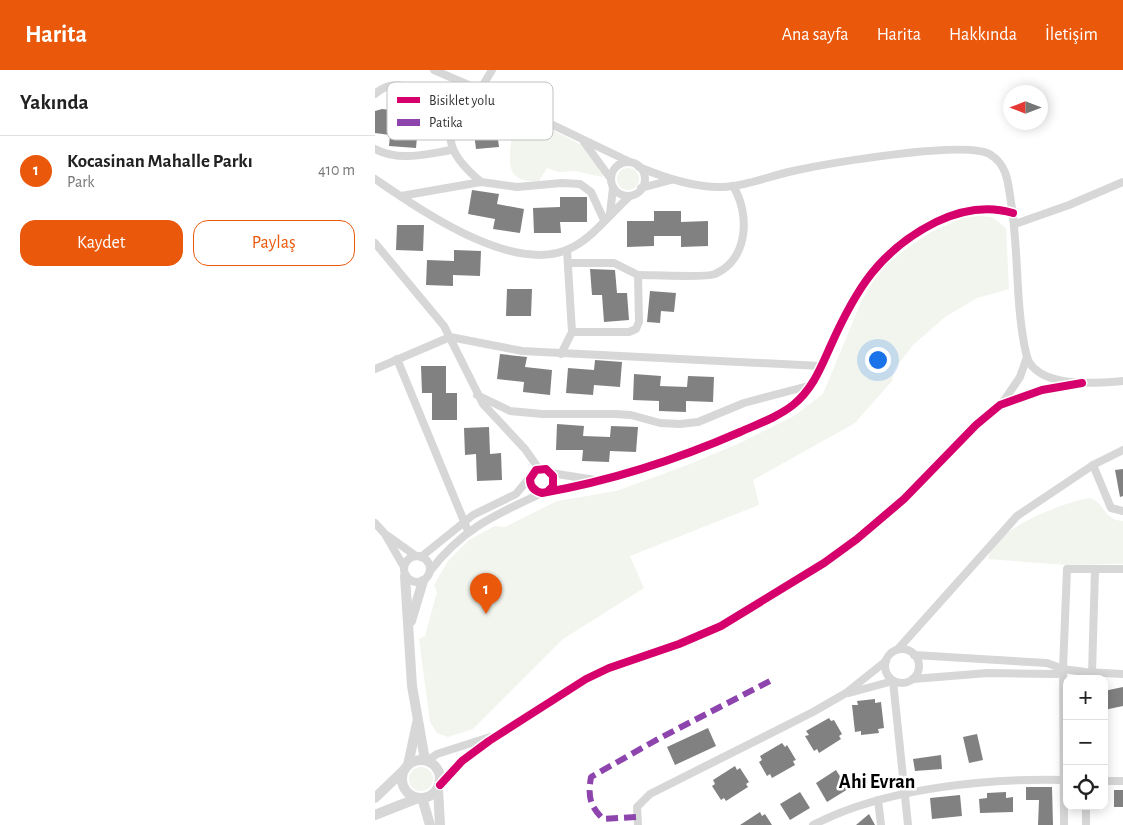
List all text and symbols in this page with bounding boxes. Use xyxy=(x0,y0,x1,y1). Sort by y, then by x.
text: Harita xyxy=(25,23,87,47)
text: Ana sayfa xyxy=(782,26,849,44)
text: Harita xyxy=(877,26,921,44)
text: Hakkında xyxy=(949,26,1017,44)
text: İletişim xyxy=(1045,26,1098,44)
legend xyxy=(387,82,553,140)
north arrow xyxy=(1003,85,1048,130)
text: Yakında xyxy=(20,92,89,113)
text: Bisiklet yolu xyxy=(429,94,495,108)
text: Patika xyxy=(429,116,463,130)
text: Kocasinan Mahalle Parkı xyxy=(67,152,253,171)
text: 1 xyxy=(33,162,39,178)
text: 410 m xyxy=(318,162,355,178)
text: Park xyxy=(67,174,95,190)
button: Kaydet xyxy=(20,220,183,266)
button: Paylaş xyxy=(193,220,355,266)
your location xyxy=(865,347,891,373)
pin: 1 xyxy=(470,573,502,614)
map controls xyxy=(1063,675,1108,810)
button: + xyxy=(1063,675,1108,720)
button: − xyxy=(1063,720,1108,765)
button: locate xyxy=(1063,765,1108,810)
district label: Ahi Evran xyxy=(839,772,915,792)

